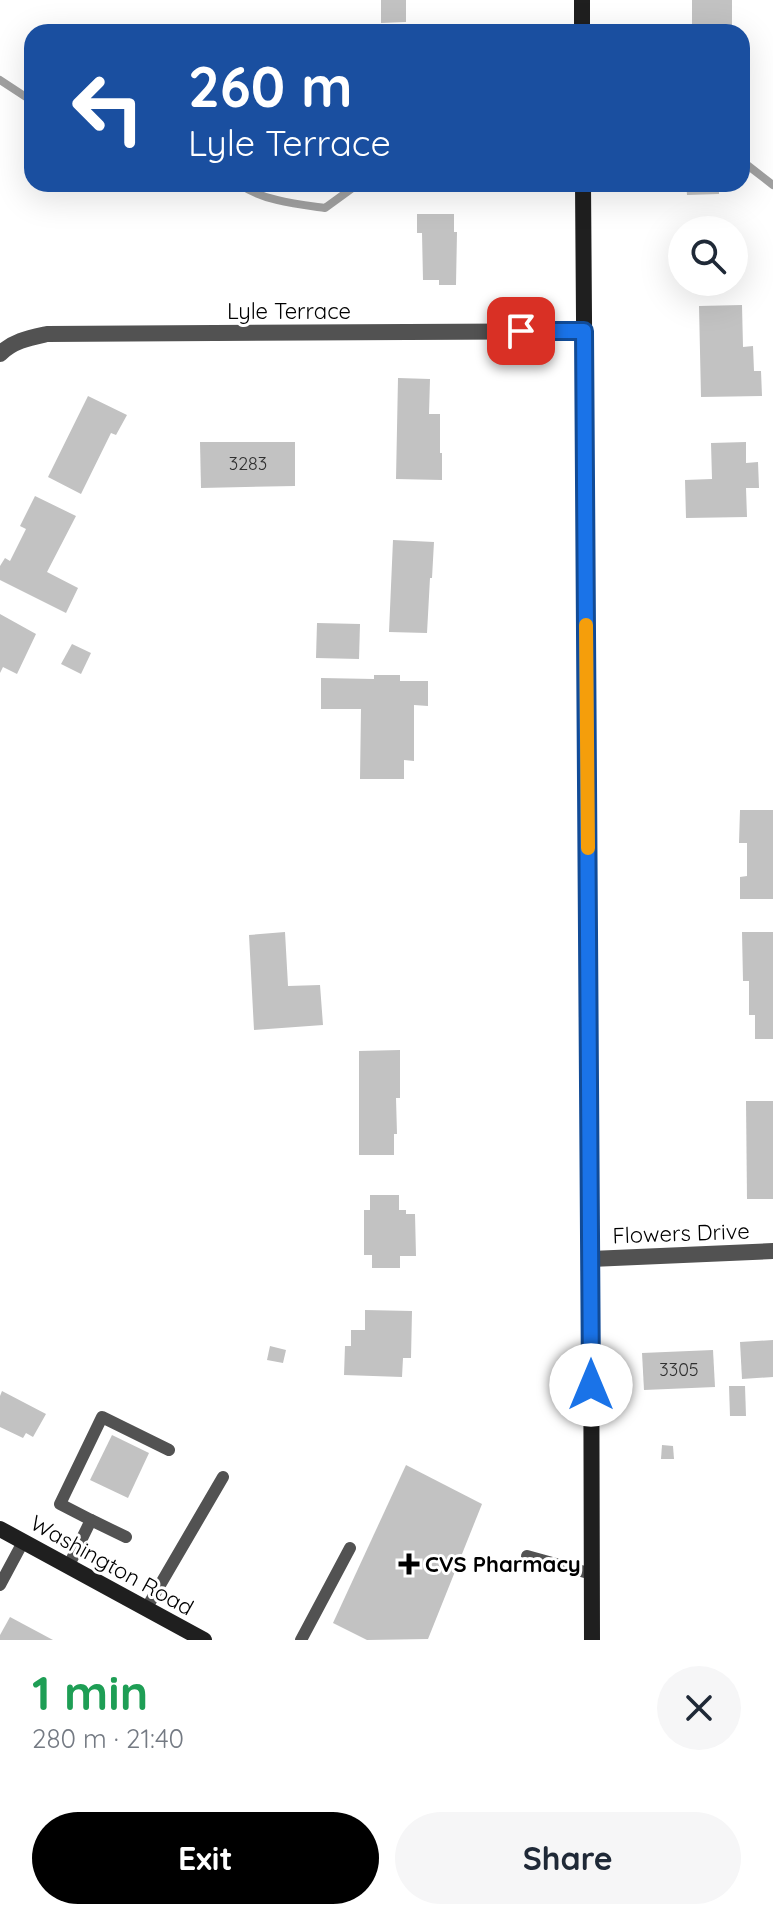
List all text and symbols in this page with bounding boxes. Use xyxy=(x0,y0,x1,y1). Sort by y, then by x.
text: 260 m xyxy=(188,51,353,121)
icon: left xyxy=(56,56,160,160)
text: Lyle Terrace xyxy=(188,120,391,165)
map controls xyxy=(668,216,748,296)
button: search xyxy=(668,216,748,296)
street label: Lyle Terrace xyxy=(227,297,351,325)
pin xyxy=(487,297,555,365)
icon: arrive xyxy=(499,309,543,353)
house number: 3283 xyxy=(229,452,267,475)
street label: Flowers Drive xyxy=(612,1217,750,1249)
position arrow xyxy=(549,1343,633,1427)
house number: 3305 xyxy=(659,1358,699,1381)
street label: Washington Road xyxy=(25,1509,199,1621)
place label: CVS Pharmacy xyxy=(425,1550,581,1578)
marker: CVS Pharmacy xyxy=(400,1555,418,1573)
text: 1 min xyxy=(32,1662,148,1722)
button: close xyxy=(657,1666,741,1750)
text: 280 m · 21:40 xyxy=(32,1722,184,1755)
button: Exit xyxy=(32,1812,379,1904)
button: Share xyxy=(395,1812,741,1904)

